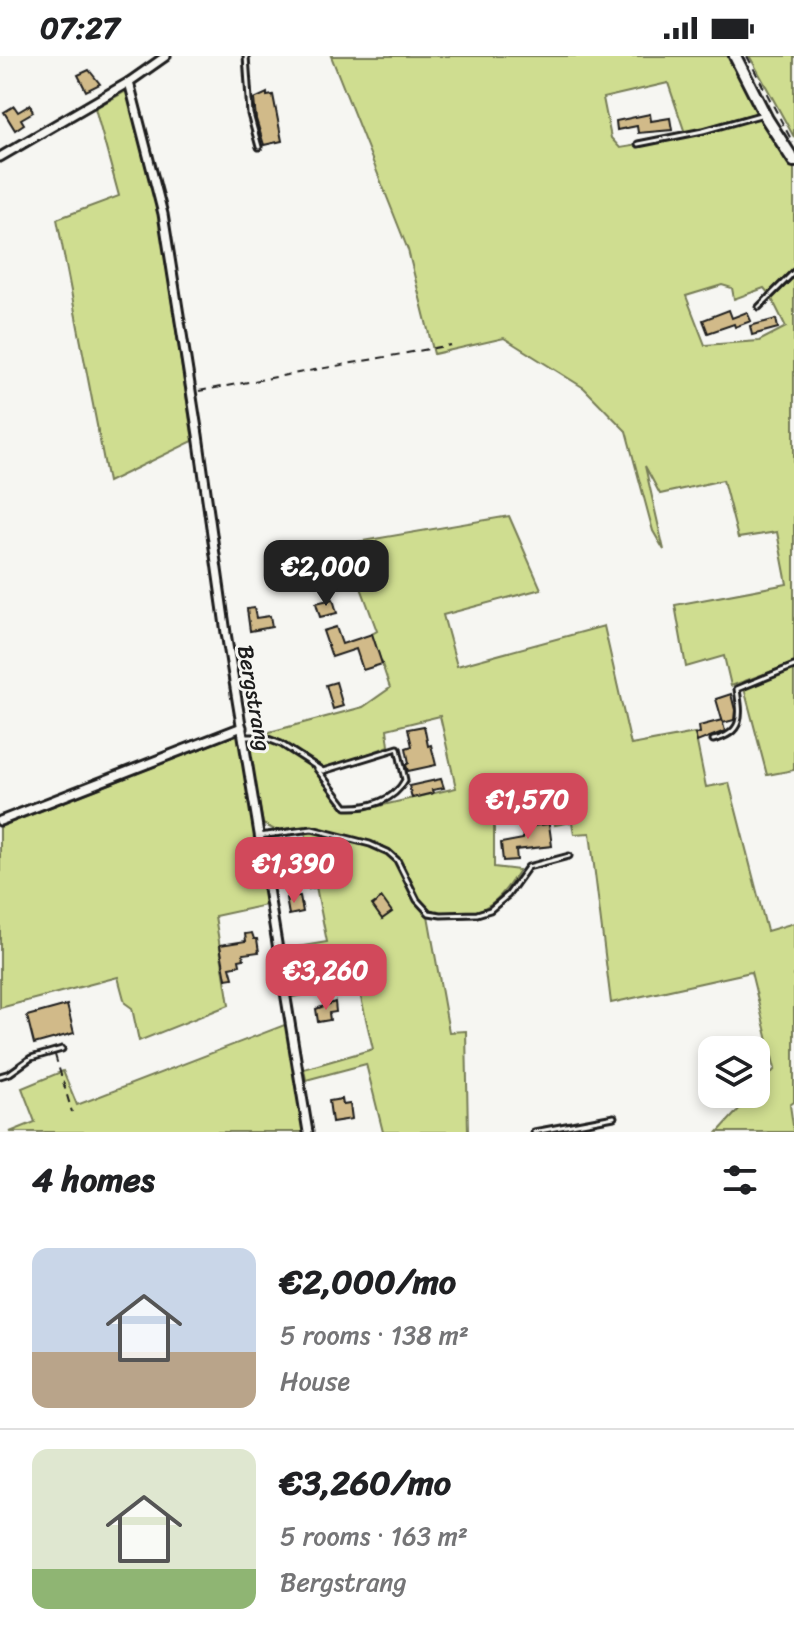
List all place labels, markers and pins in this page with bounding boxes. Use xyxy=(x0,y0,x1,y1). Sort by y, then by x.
pin: €2,000 xyxy=(261,540,391,608)
pin: €1,570 xyxy=(463,773,593,841)
pin: €1,390 xyxy=(229,837,359,905)
pin: €3,260 xyxy=(261,944,391,1012)

